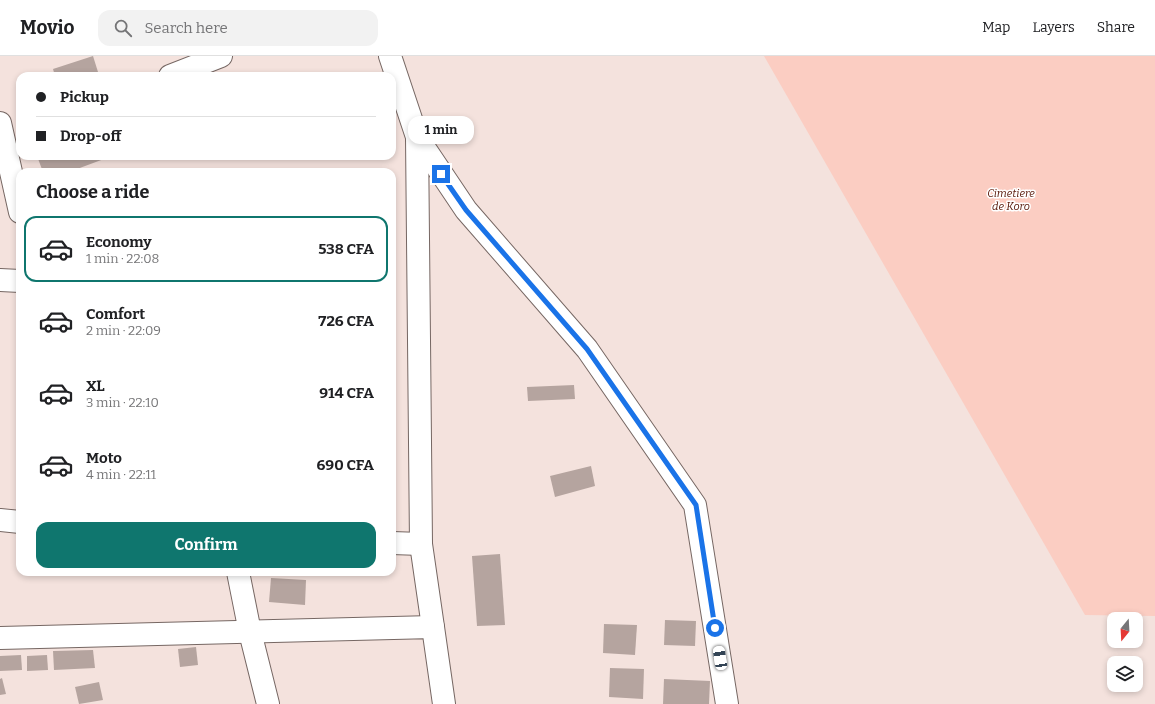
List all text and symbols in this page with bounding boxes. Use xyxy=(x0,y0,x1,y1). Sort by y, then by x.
search box xyxy=(98,10,378,46)
text: Movio xyxy=(20,16,74,39)
icon: search xyxy=(112,17,134,39)
text: Search here xyxy=(144,19,228,37)
text: Map xyxy=(982,19,1010,36)
text: Layers xyxy=(1032,19,1075,36)
text: Share xyxy=(1097,19,1135,36)
text: Pickup xyxy=(60,88,109,106)
callout: 1 min xyxy=(408,116,474,144)
text: 1 min xyxy=(425,122,457,137)
text: Drop-off xyxy=(60,127,121,145)
route end xyxy=(432,165,450,183)
text: Choose a ride xyxy=(36,181,149,203)
park label: Cimetiere de Koro xyxy=(987,187,1035,213)
icon: car xyxy=(38,231,74,267)
text: Economy xyxy=(86,233,152,251)
text: 538 CFA xyxy=(318,240,374,258)
text: 1 min · 22:08 xyxy=(86,251,159,266)
icon: car xyxy=(38,303,74,339)
text: Comfort xyxy=(86,305,145,323)
text: 726 CFA xyxy=(318,312,374,330)
text: 2 min · 22:09 xyxy=(86,323,161,338)
icon: car xyxy=(38,375,74,411)
text: XL xyxy=(86,377,105,395)
text: 914 CFA xyxy=(319,384,374,402)
text: 3 min · 22:10 xyxy=(86,395,159,410)
icon: car xyxy=(38,447,74,483)
text: Moto xyxy=(86,449,122,467)
text: 690 CFA xyxy=(316,456,374,474)
text: 4 min · 22:11 xyxy=(86,467,156,482)
button: Confirm xyxy=(36,522,376,568)
north arrow xyxy=(1107,612,1143,648)
map controls xyxy=(1107,612,1143,692)
route start xyxy=(706,619,724,637)
car xyxy=(712,645,728,671)
button: layers xyxy=(1107,656,1143,692)

